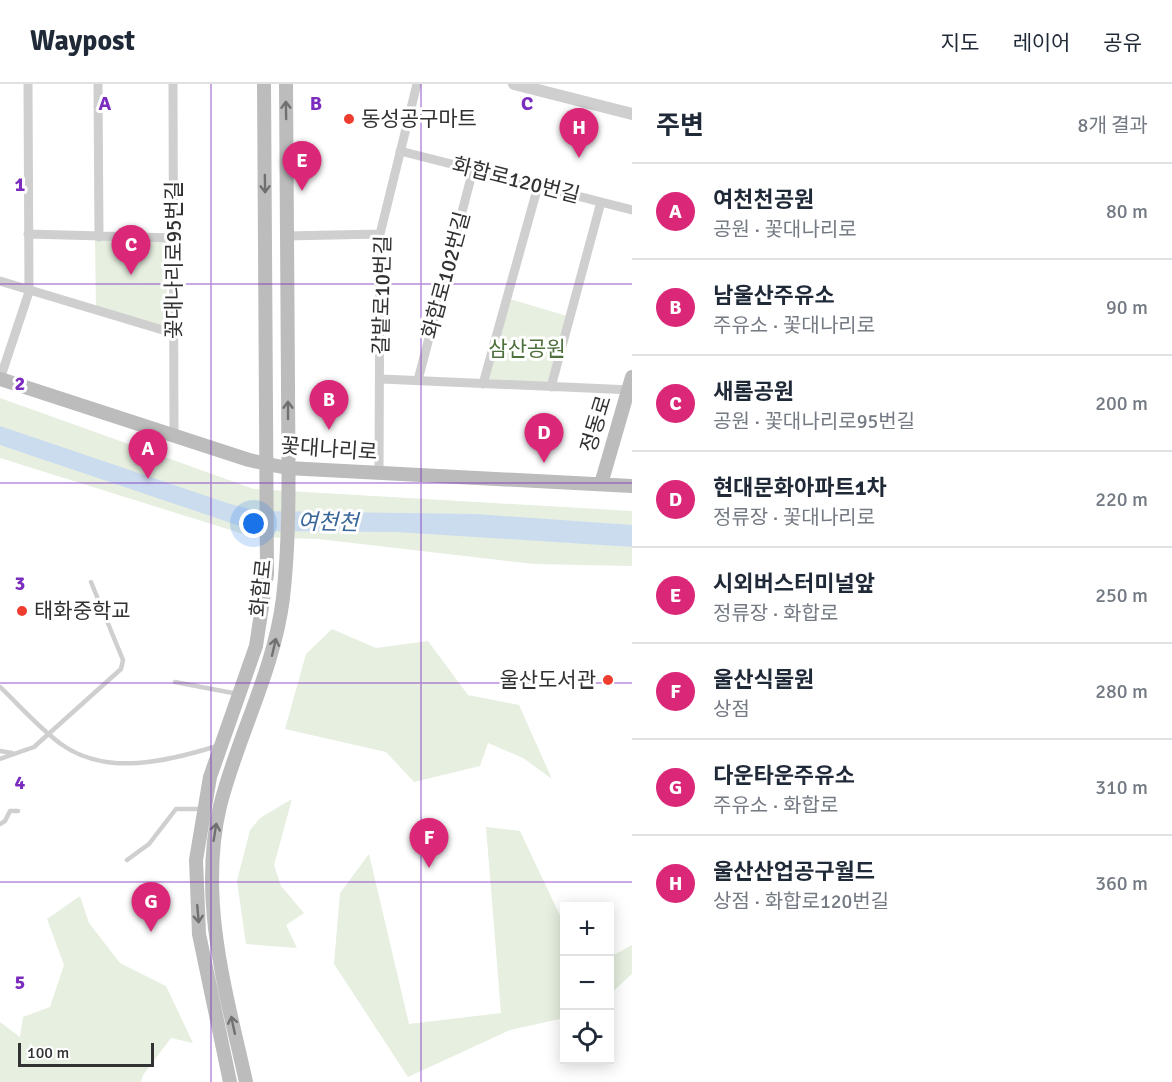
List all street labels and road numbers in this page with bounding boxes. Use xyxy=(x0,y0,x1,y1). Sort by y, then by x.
street label: 화합로120번길 xyxy=(449,152,583,208)
street label: 꽃대나리로95번길 xyxy=(161,181,187,339)
street label: 화합로102번길 xyxy=(417,209,475,341)
street label: 갈밭로10번길 xyxy=(368,235,396,355)
street label: 정동로 xyxy=(575,392,617,456)
street label: 꽃대나리로 xyxy=(280,433,378,465)
street label: 화합로 xyxy=(245,558,277,618)

